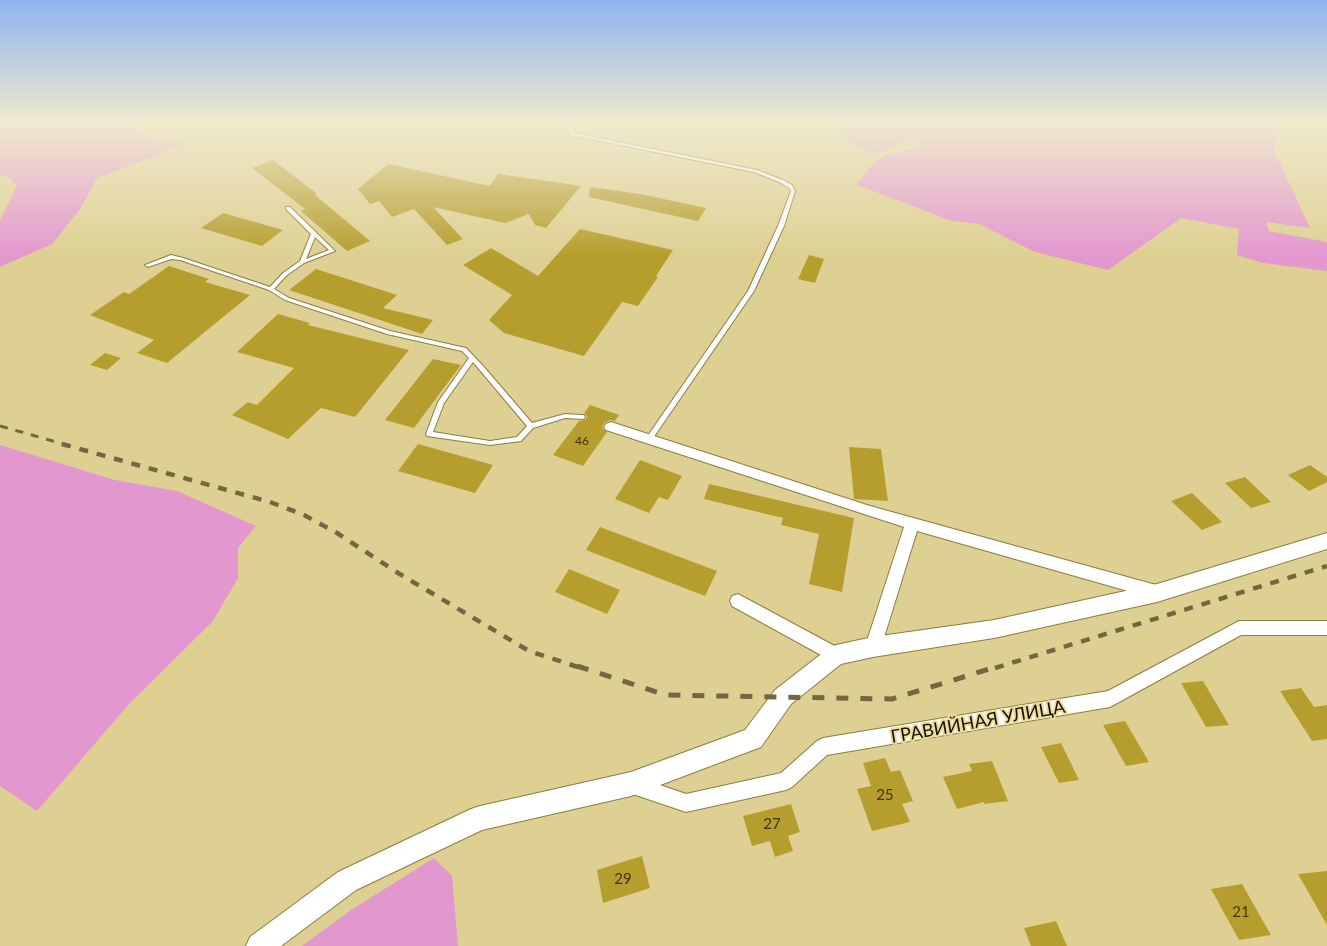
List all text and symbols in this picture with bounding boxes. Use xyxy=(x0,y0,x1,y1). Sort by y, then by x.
house number: 46 xyxy=(575,434,589,448)
street label: ГРАВИЙНАЯ УЛИЦА xyxy=(889,696,1067,748)
house number: 25 xyxy=(876,786,894,804)
house number: 27 xyxy=(763,815,781,833)
house number: 29 xyxy=(614,870,632,888)
house number: 21 xyxy=(1232,903,1250,921)

